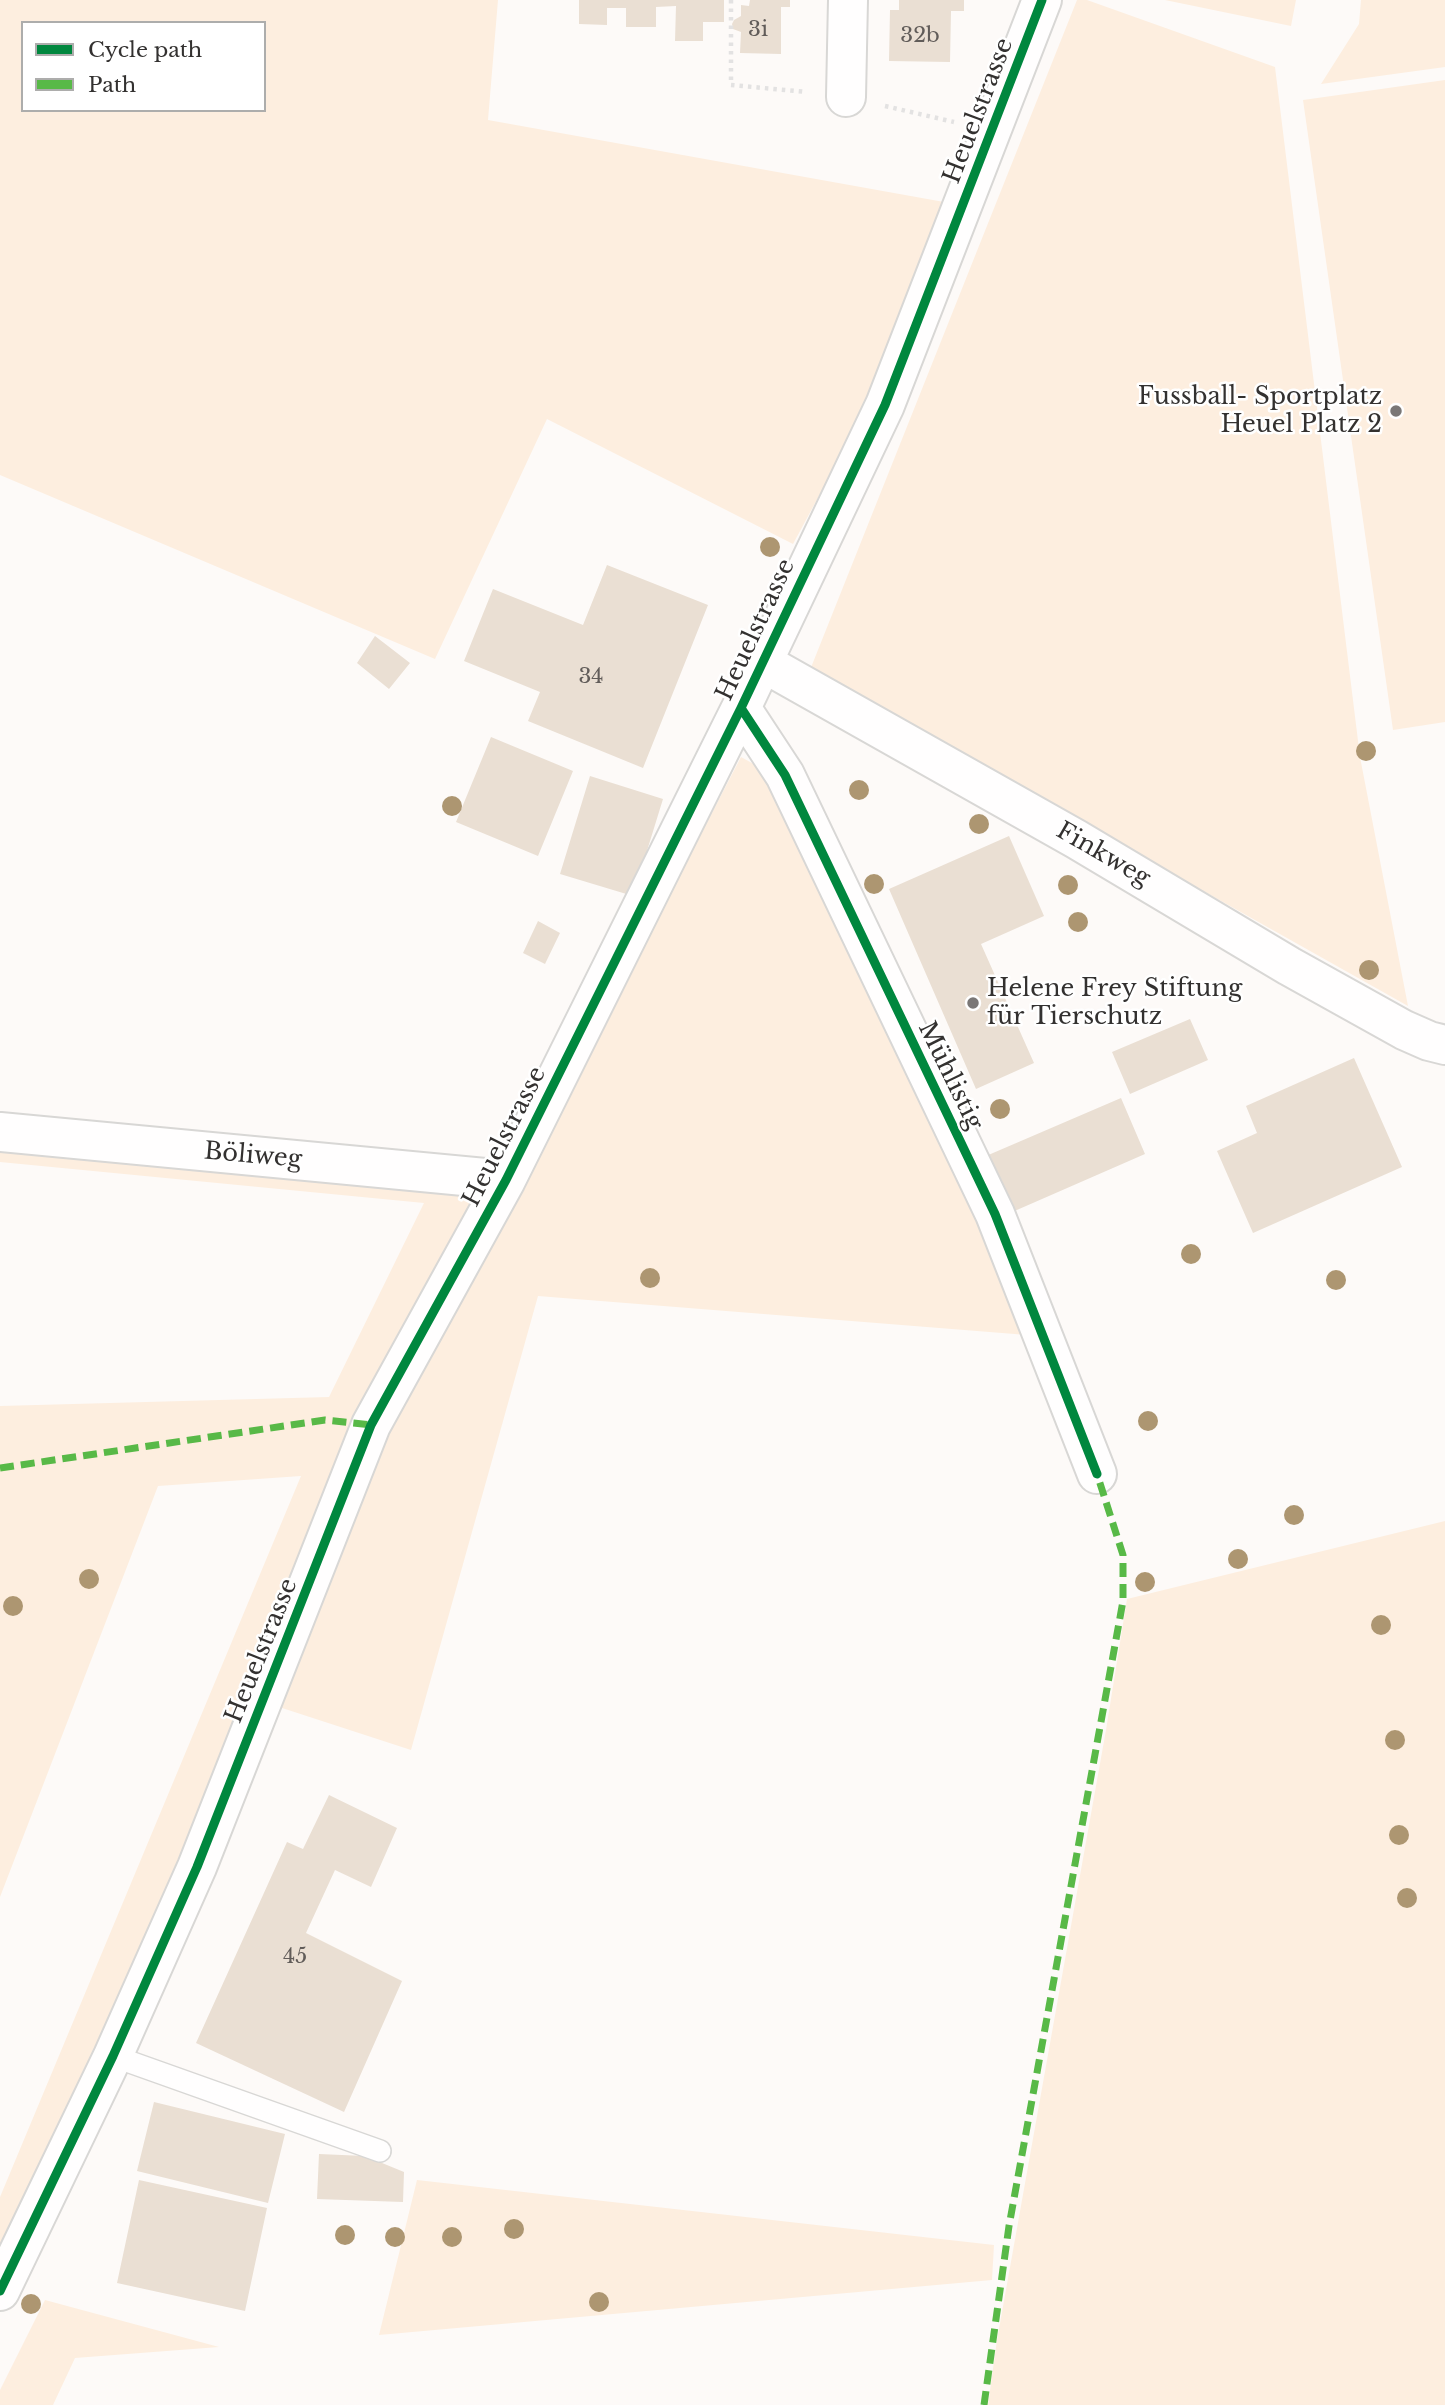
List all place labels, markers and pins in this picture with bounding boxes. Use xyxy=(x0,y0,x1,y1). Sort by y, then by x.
place label: Fussball- Sportplatz Heuel Platz 2 xyxy=(1138,383,1382,439)
marker: Fussball- Sportplatz Heuel Platz 2 xyxy=(1388,403,1404,419)
place label: Helene Frey Stiftung für Tierschutz xyxy=(987,975,1242,1031)
marker: Helene Frey Stiftung für Tierschutz xyxy=(965,995,981,1011)

